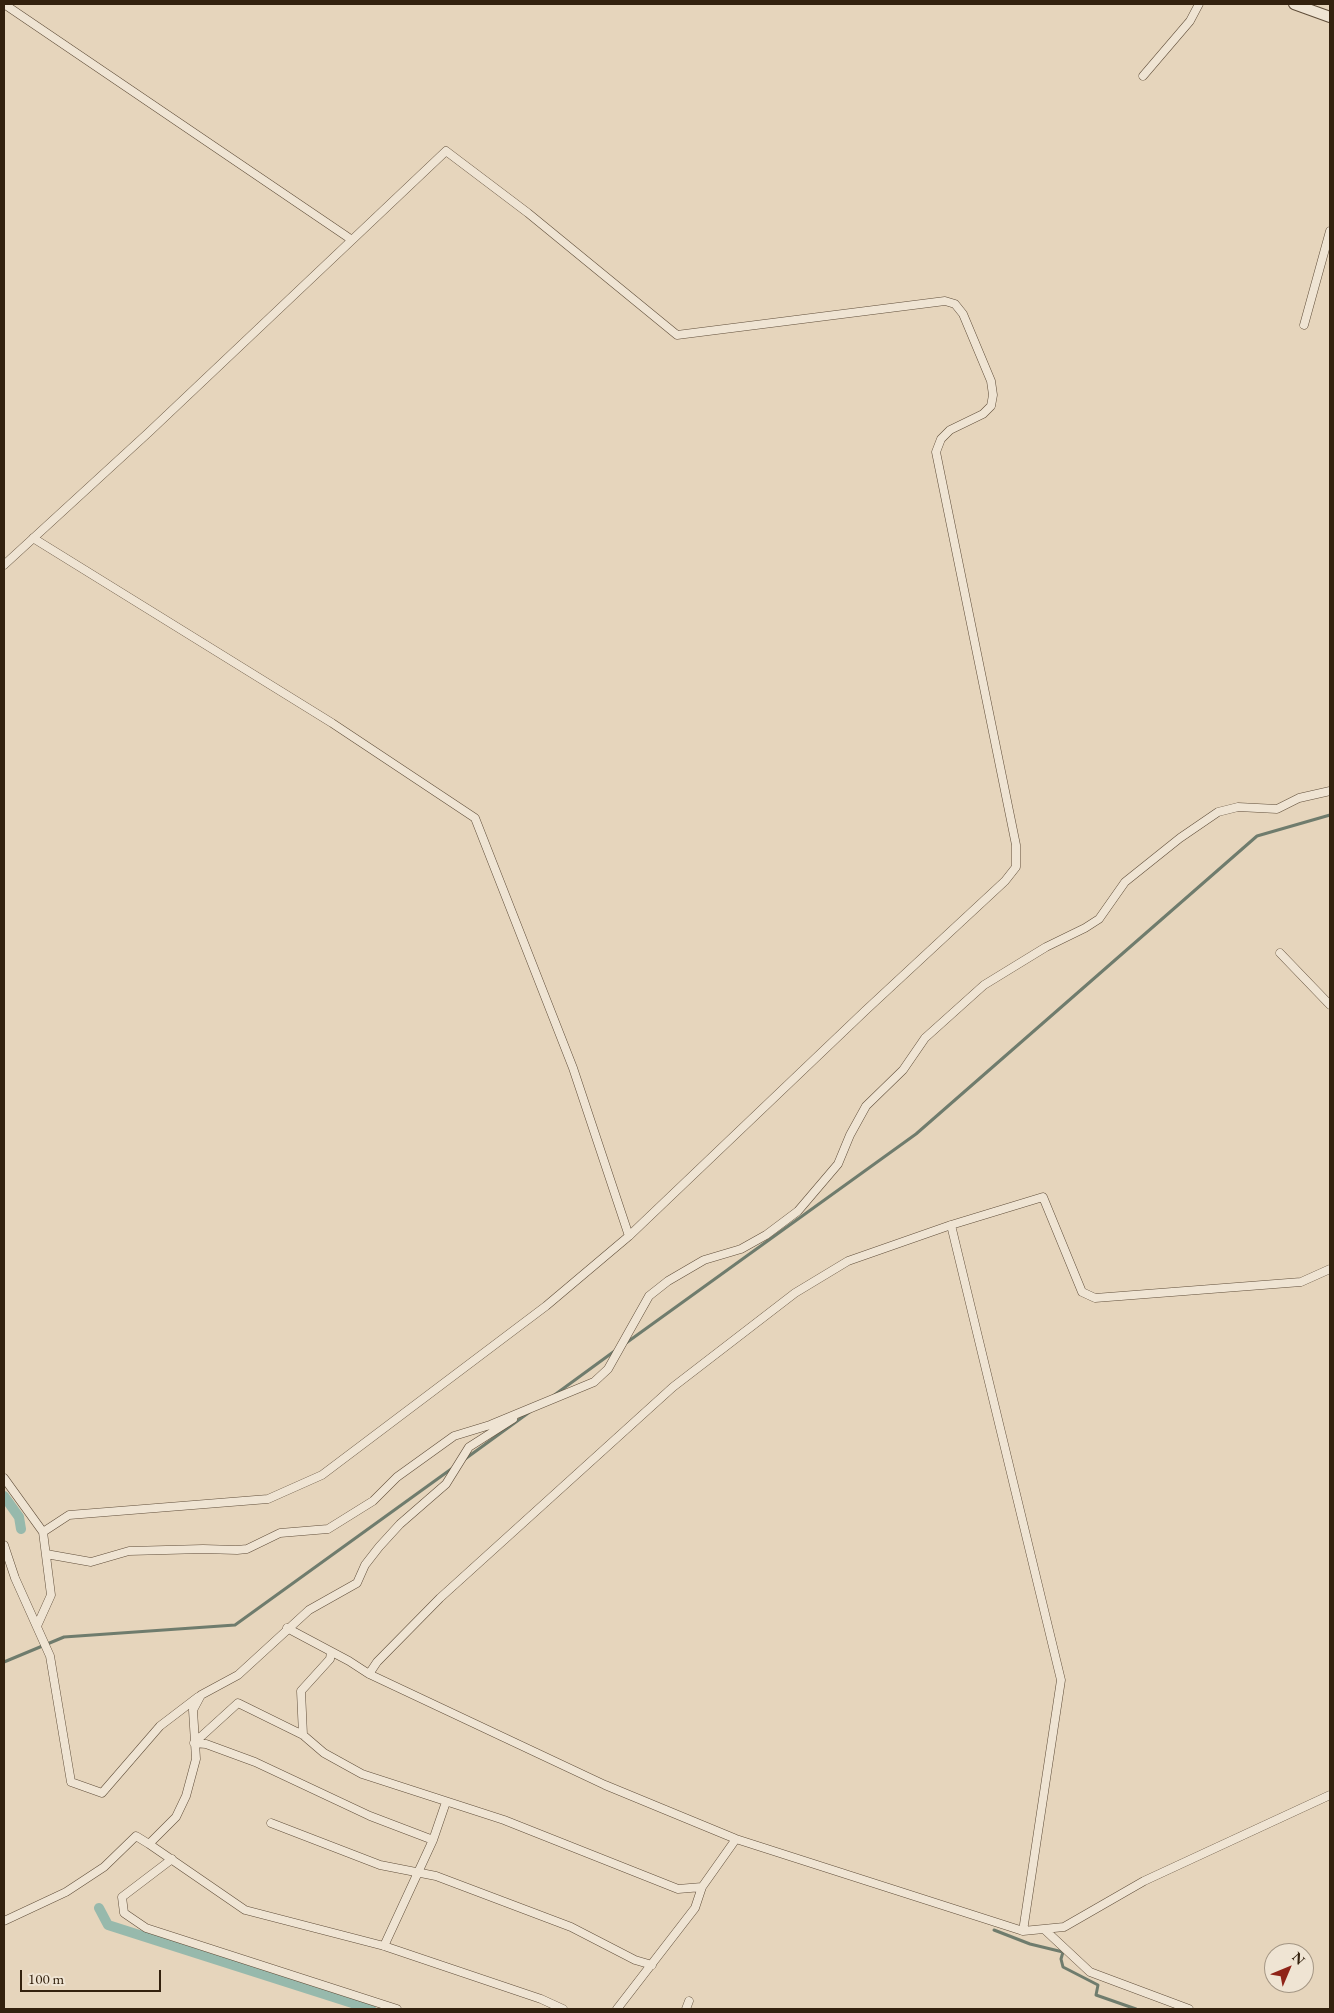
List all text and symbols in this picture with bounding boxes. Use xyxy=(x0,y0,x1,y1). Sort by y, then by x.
north arrow xyxy=(1264,1943,1314,1993)
text: N xyxy=(1289,1948,1309,1968)
scale bar xyxy=(22,1960,164,1992)
text: 100 m xyxy=(28,1969,64,1988)

